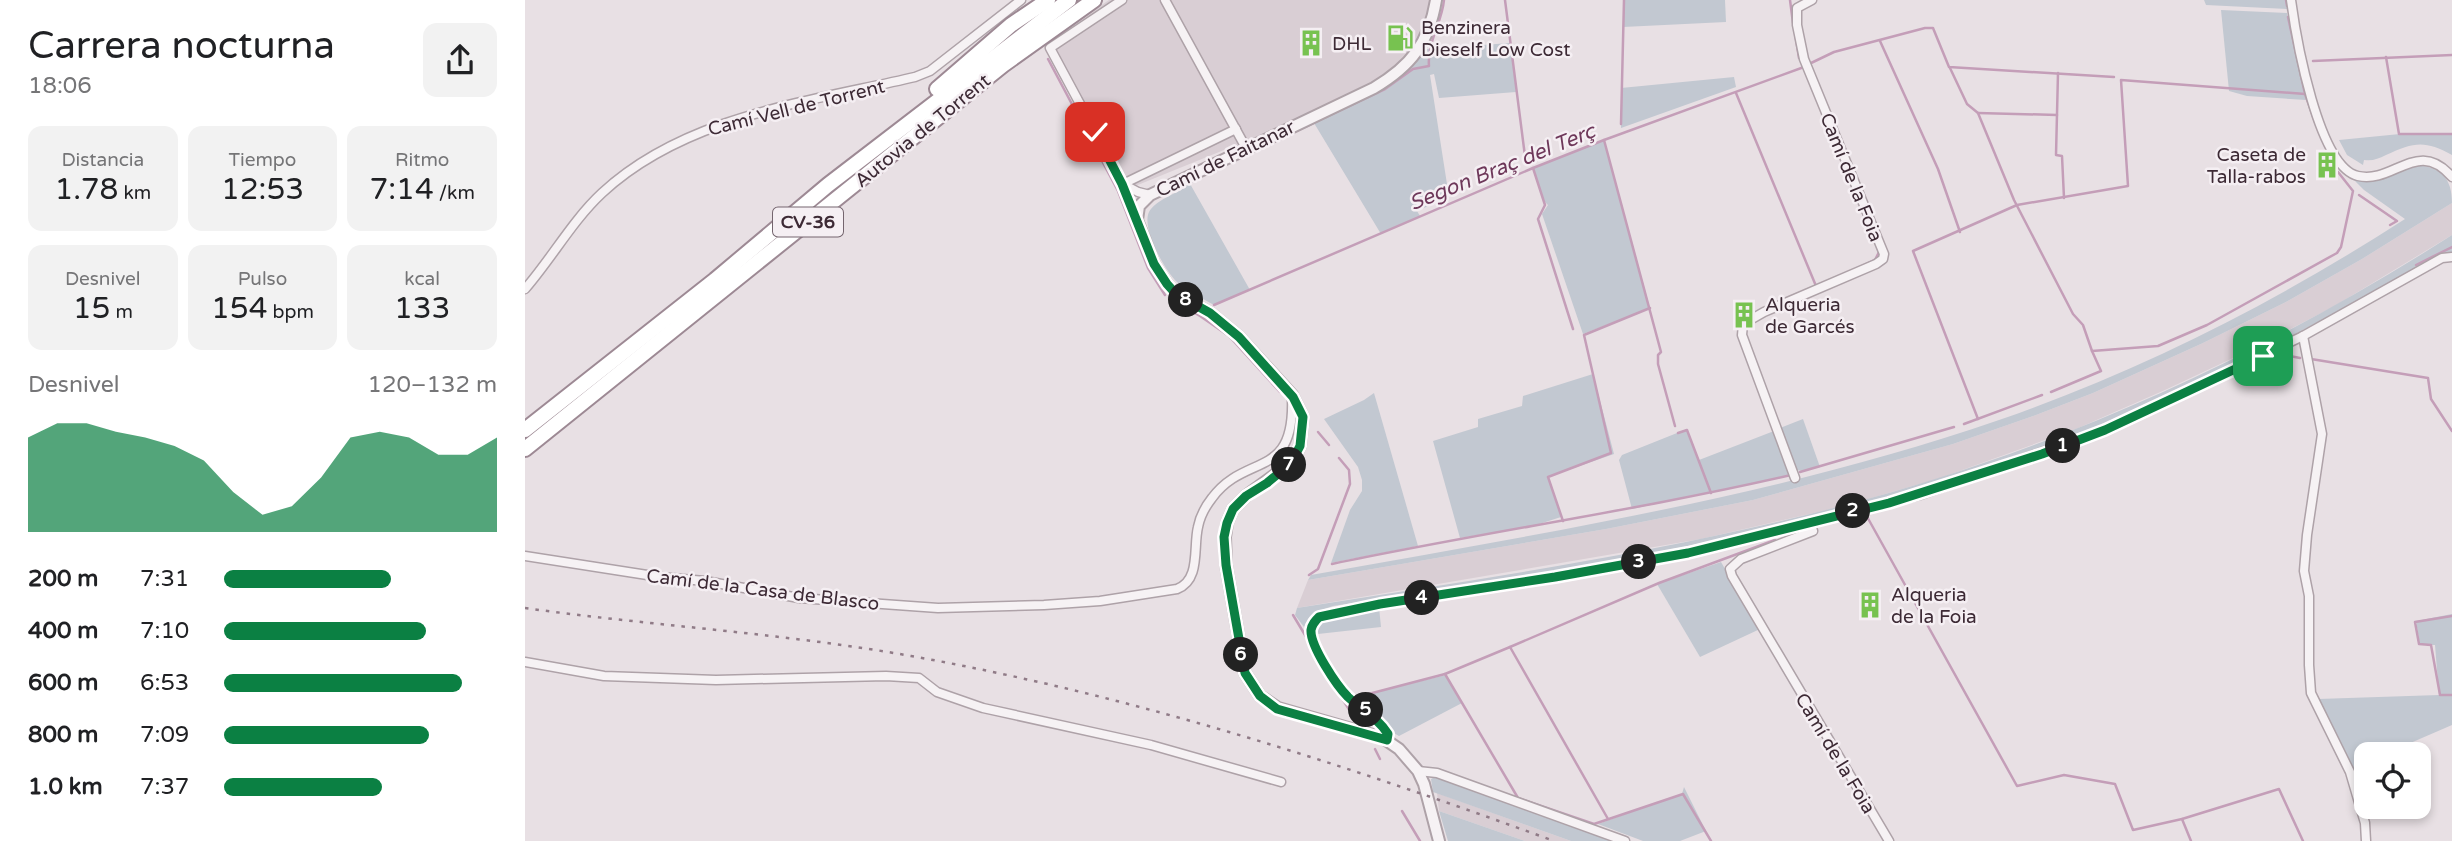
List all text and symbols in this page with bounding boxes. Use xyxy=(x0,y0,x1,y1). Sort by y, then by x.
place label: Benzinera Dieself Low Cost xyxy=(1421,17,1570,61)
text: Carrera nocturna xyxy=(28,23,335,69)
button: share xyxy=(423,23,497,97)
fuel station icon: Benzinera Dieself Low Cost xyxy=(1385,23,1415,53)
building icon: DHL xyxy=(1296,28,1326,58)
place label: DHL xyxy=(1332,33,1372,55)
street label: Autovia de Torrent xyxy=(851,69,995,192)
text: 18:06 xyxy=(28,72,92,100)
street label: Camí Vell de Torrent xyxy=(706,75,887,141)
pin xyxy=(1065,102,1125,162)
street label: Camí de la Foia xyxy=(1815,110,1887,245)
icon: check xyxy=(1076,113,1114,151)
street label: Camí de Faitanar xyxy=(1152,115,1299,202)
water label: Segon Braç del Terç xyxy=(1406,118,1600,216)
place label: Caseta de Talla-rabos xyxy=(2207,144,2306,188)
text: Distancia xyxy=(61,149,144,171)
text: Tiempo xyxy=(229,149,296,171)
text: Ritmo xyxy=(395,149,449,171)
building icon: Caseta de Talla-rabos xyxy=(2312,150,2342,180)
text: 1.78 xyxy=(54,171,118,208)
text: 12:53 xyxy=(221,171,304,208)
text: 7:14 xyxy=(369,171,434,208)
text: km xyxy=(118,182,151,204)
text: /km xyxy=(434,182,475,204)
road number: CV-36 xyxy=(773,208,843,236)
text: Desnivel xyxy=(65,268,141,290)
text: Pulso xyxy=(238,268,287,290)
text: kcal xyxy=(404,268,440,290)
pin: 8 xyxy=(1169,282,1203,318)
text: 8 xyxy=(1180,288,1191,310)
text: 15 xyxy=(73,290,110,327)
text: 154 xyxy=(211,290,268,327)
text: 133 xyxy=(394,290,450,327)
place label: Alqueria de Garcés xyxy=(1765,294,1855,338)
building icon: Alqueria de Garcés xyxy=(1729,300,1759,330)
text: m xyxy=(110,301,133,323)
text: bpm xyxy=(268,301,314,323)
pin xyxy=(2233,326,2293,386)
icon: arrive xyxy=(2244,337,2282,375)
text: Desnivel xyxy=(28,371,119,399)
text: 120–132 m xyxy=(368,371,497,399)
pin: 1 xyxy=(2045,428,2081,464)
text: 1 xyxy=(2057,434,2068,456)
pin: 7 xyxy=(1271,448,1307,482)
text: 7 xyxy=(1283,453,1294,475)
pin: 2 xyxy=(1835,494,1871,528)
text: 2 xyxy=(1847,499,1858,521)
pin: 3 xyxy=(1621,544,1657,580)
text: 3 xyxy=(1633,550,1644,572)
text: 200 m xyxy=(28,565,98,593)
text: 7:31 xyxy=(140,565,189,593)
street label: Camí de la Casa de Blasco xyxy=(645,565,881,615)
pin: 4 xyxy=(1405,580,1439,616)
place label: Alqueria de la Foia xyxy=(1891,584,1977,628)
text: 4 xyxy=(1416,586,1427,608)
building icon: Alqueria de la Foia xyxy=(1855,590,1885,620)
text: 400 m xyxy=(28,617,98,645)
text: 7:10 xyxy=(140,617,189,645)
pin: 6 xyxy=(1223,638,1259,672)
text: 6 xyxy=(1235,643,1246,665)
text: 600 m xyxy=(28,669,98,697)
text: 6:53 xyxy=(140,669,189,697)
street label: Camí de la Foia xyxy=(1790,689,1880,818)
pin: 5 xyxy=(1349,692,1383,728)
text: 5 xyxy=(1360,698,1371,720)
text: 800 m xyxy=(28,721,98,749)
text: 7:09 xyxy=(140,721,189,749)
map controls xyxy=(2354,742,2431,819)
button: locate xyxy=(2354,742,2431,819)
text: 1.0 km xyxy=(28,773,103,801)
text: 7:37 xyxy=(140,773,189,801)

